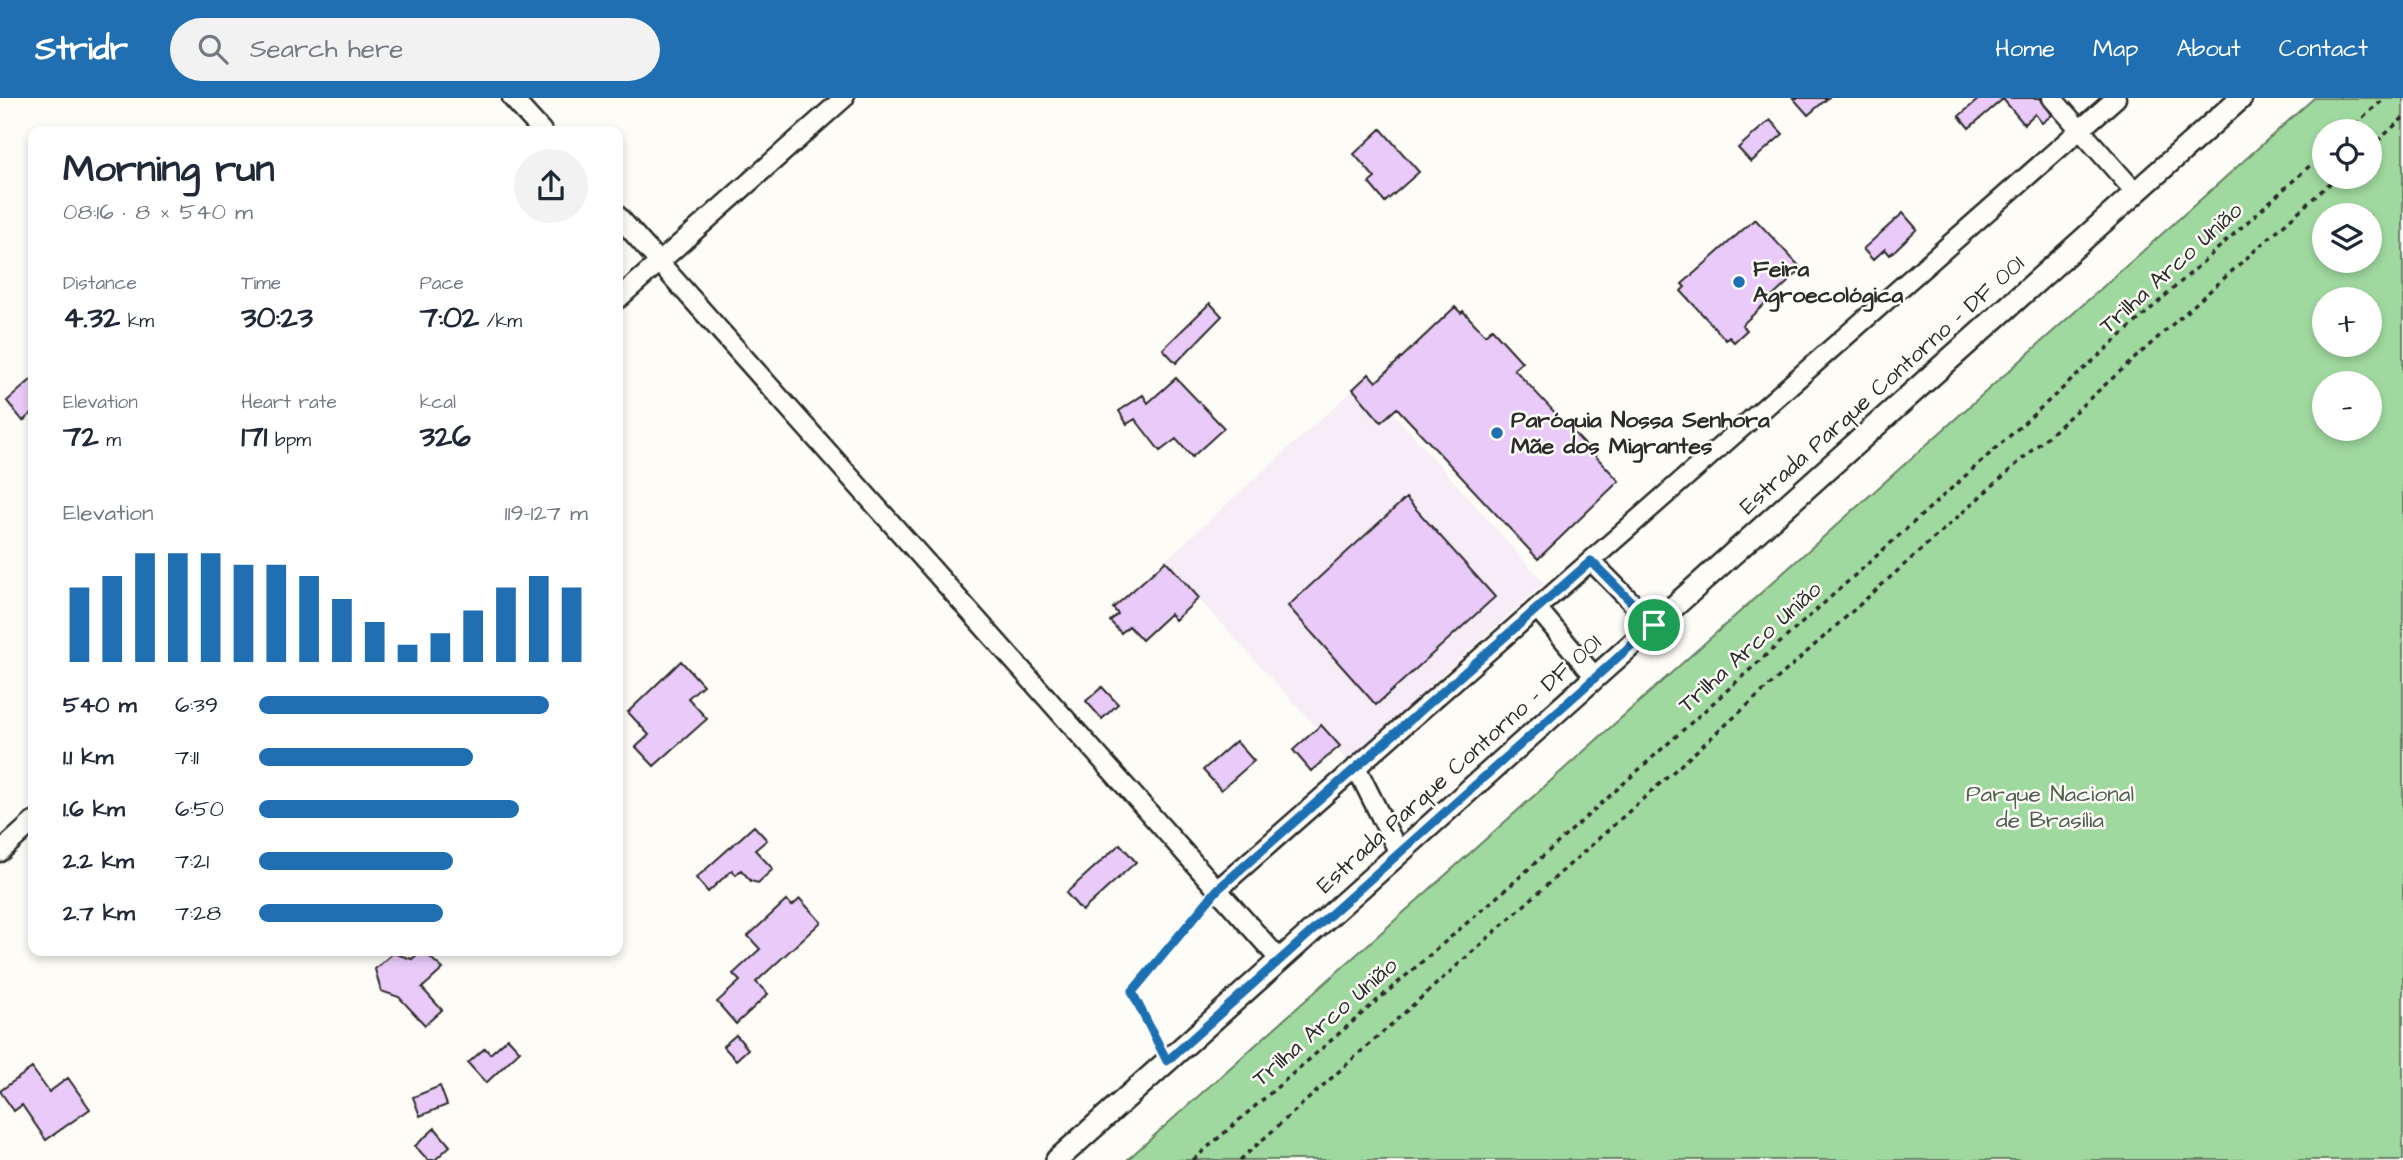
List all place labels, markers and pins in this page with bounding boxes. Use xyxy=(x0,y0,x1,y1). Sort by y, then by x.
place label: Feira Agroecológica xyxy=(1753,253,1904,312)
marker: Feira Agroecológica xyxy=(1731,274,1747,290)
place label: Paróquia Nossa Senhora Mãe dos Migrantes xyxy=(1511,404,1770,463)
marker: Paróquia Nossa Senhora Mãe dos Migrantes xyxy=(1489,425,1505,441)
pin xyxy=(1624,595,1684,655)

